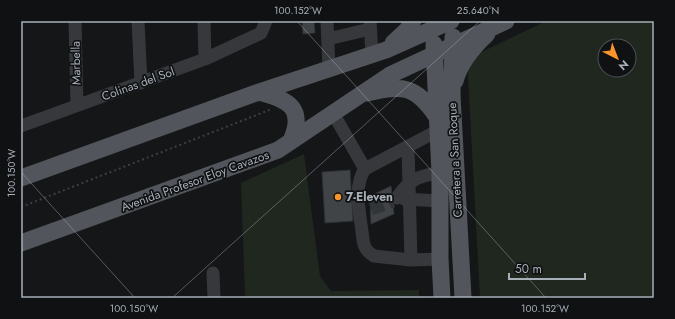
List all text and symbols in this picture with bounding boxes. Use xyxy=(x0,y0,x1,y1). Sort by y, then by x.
text: 100.152°W xyxy=(274,3,322,18)
text: 25.640°N xyxy=(457,3,499,18)
north arrow xyxy=(597,38,637,78)
street label: Marbella xyxy=(67,41,85,85)
text: N xyxy=(615,57,632,74)
street label: Colinas del Sol xyxy=(99,62,177,106)
street label: Carretera a San Roque xyxy=(443,102,467,218)
street label: Avenida Profesor Eloy Cavazos xyxy=(119,146,272,216)
text: 100.150°W xyxy=(4,149,19,197)
place label: 7-Eleven xyxy=(346,188,393,206)
marker: 7-Eleven xyxy=(333,192,343,202)
scale bar xyxy=(509,255,585,281)
text: 50 m xyxy=(515,260,542,278)
text: 100.150°W xyxy=(110,301,158,316)
text: 100.152°W xyxy=(521,301,569,316)

